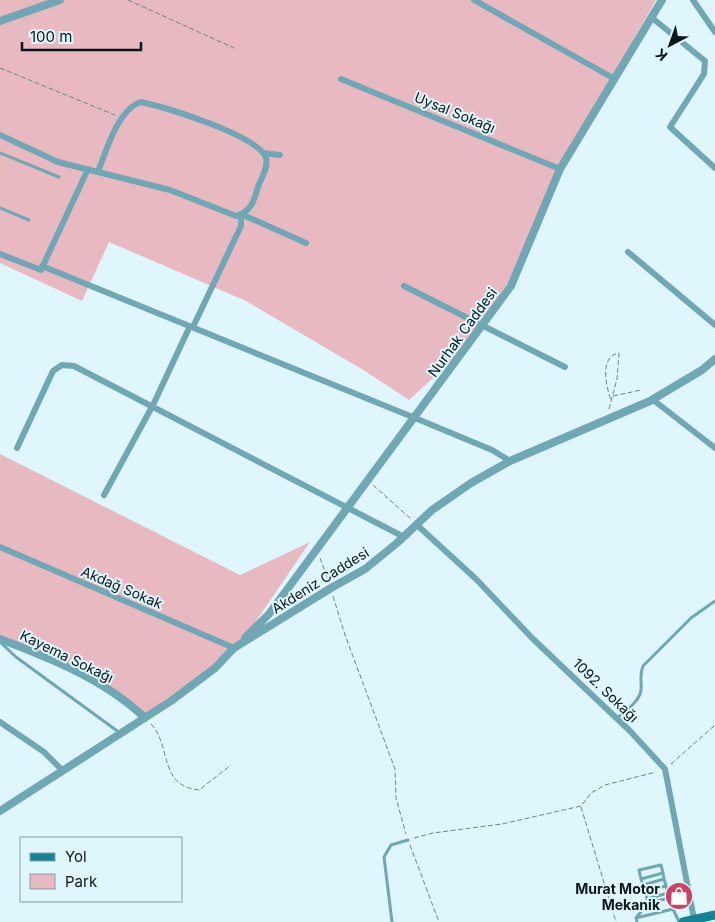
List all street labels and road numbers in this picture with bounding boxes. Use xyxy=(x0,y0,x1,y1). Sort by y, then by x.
street label: Uysal Sokağı xyxy=(412,88,498,136)
street label: Nurhak Caddesi xyxy=(424,284,500,380)
street label: Akdeniz Caddesi xyxy=(268,543,372,617)
street label: Akdağ Sokak xyxy=(79,562,165,612)
street label: Kayema Sokağı xyxy=(18,626,116,686)
street label: 1092. Sokağı xyxy=(570,654,642,726)

